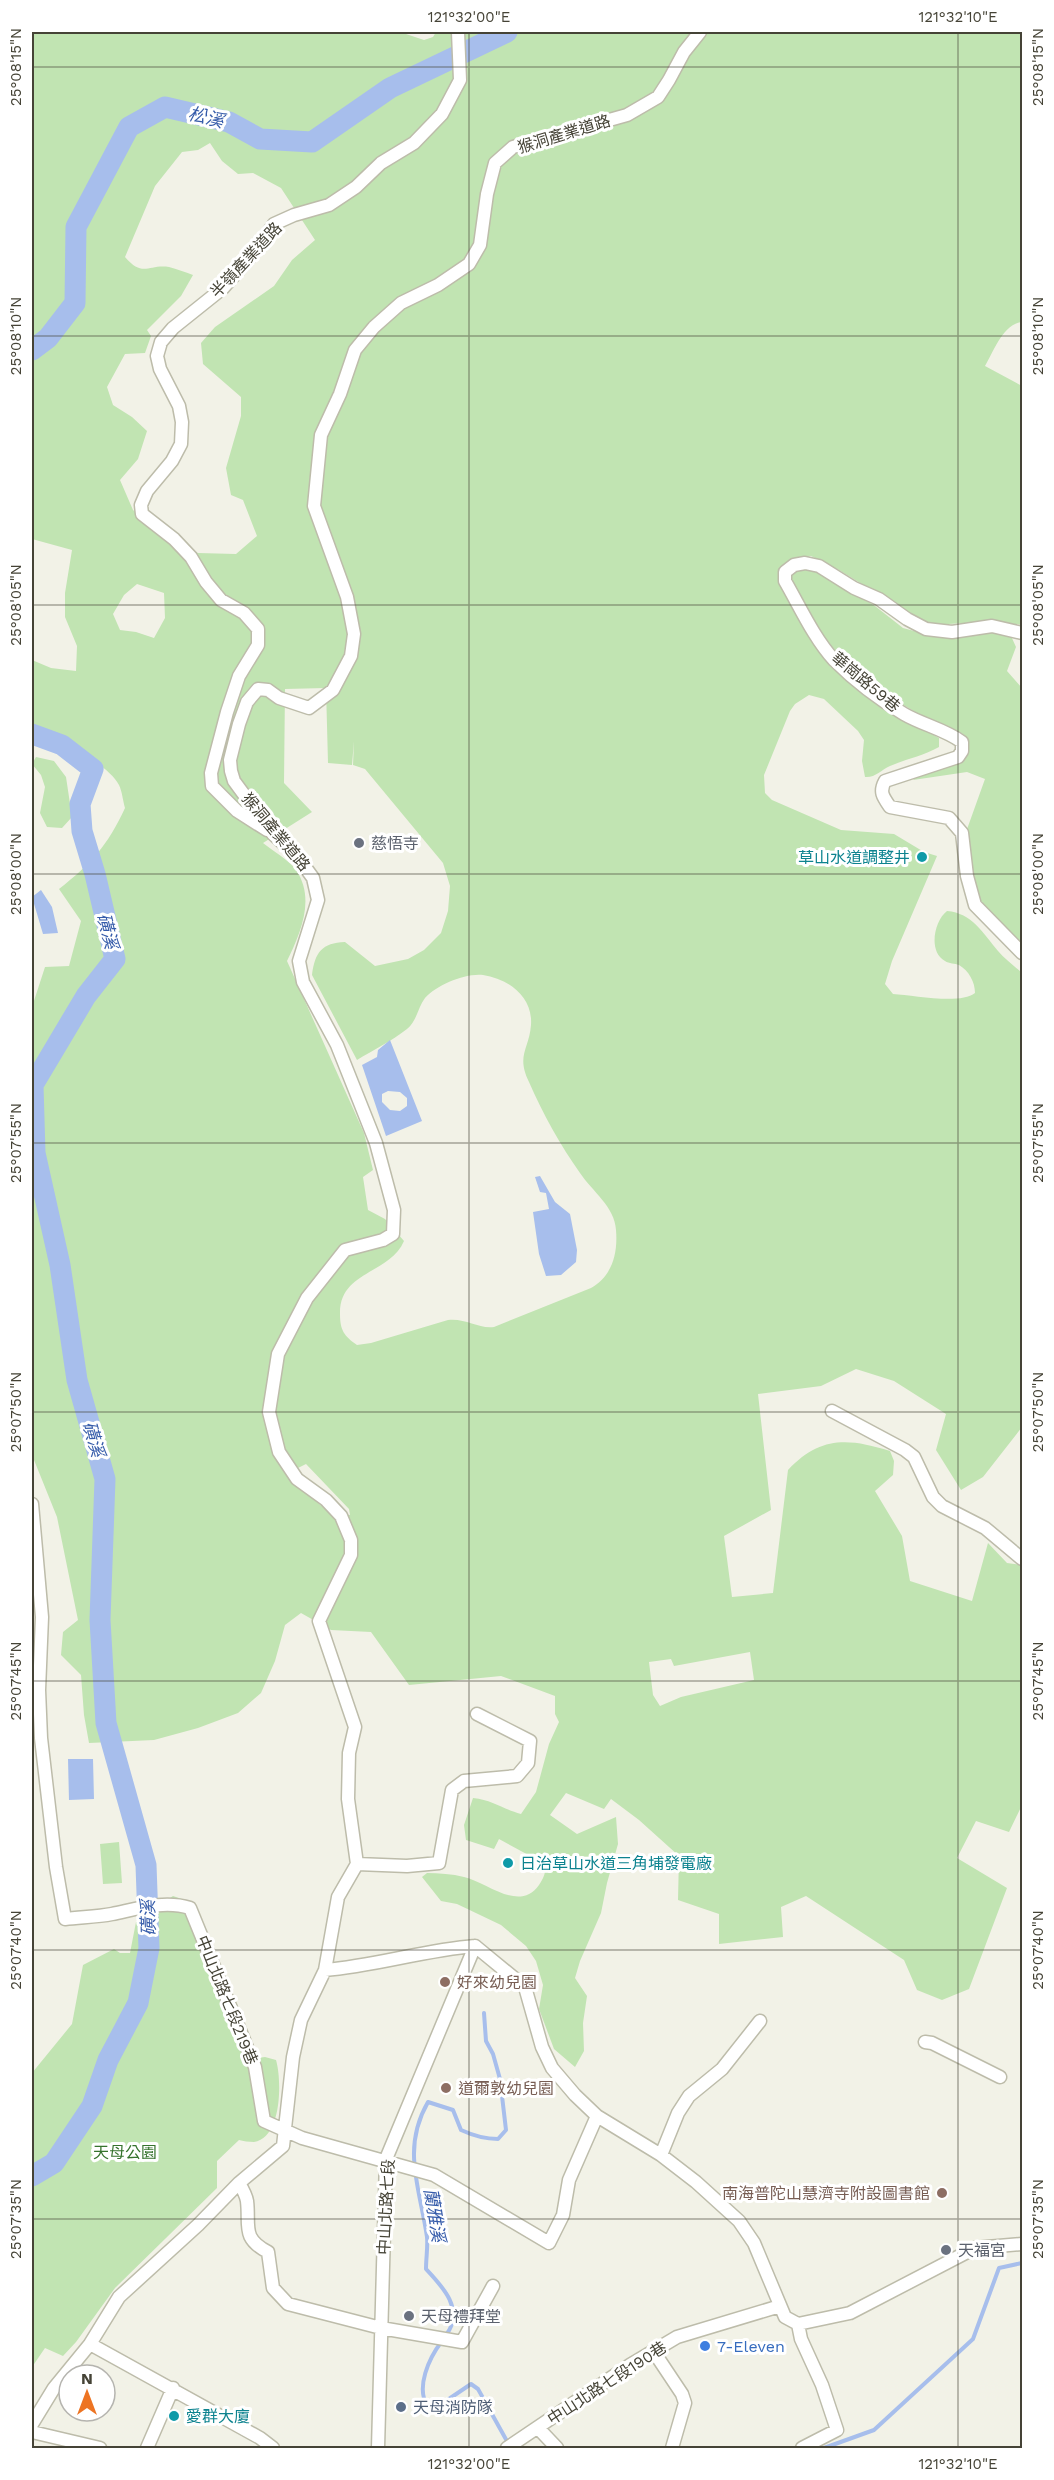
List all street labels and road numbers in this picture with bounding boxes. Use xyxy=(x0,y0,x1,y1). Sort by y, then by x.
street label: 猴洞產業道路 xyxy=(515,111,613,157)
street label: 半嶺產業道路 xyxy=(206,218,286,302)
street label: 華崗路59巷 xyxy=(828,648,904,716)
street label: 猴洞產業道路 xyxy=(238,789,314,875)
street label: 中山北路七段219巷 xyxy=(192,1933,262,2067)
street label: 中山北路七段 xyxy=(374,2159,398,2255)
street label: 中山北路七段190巷 xyxy=(544,2337,670,2429)

